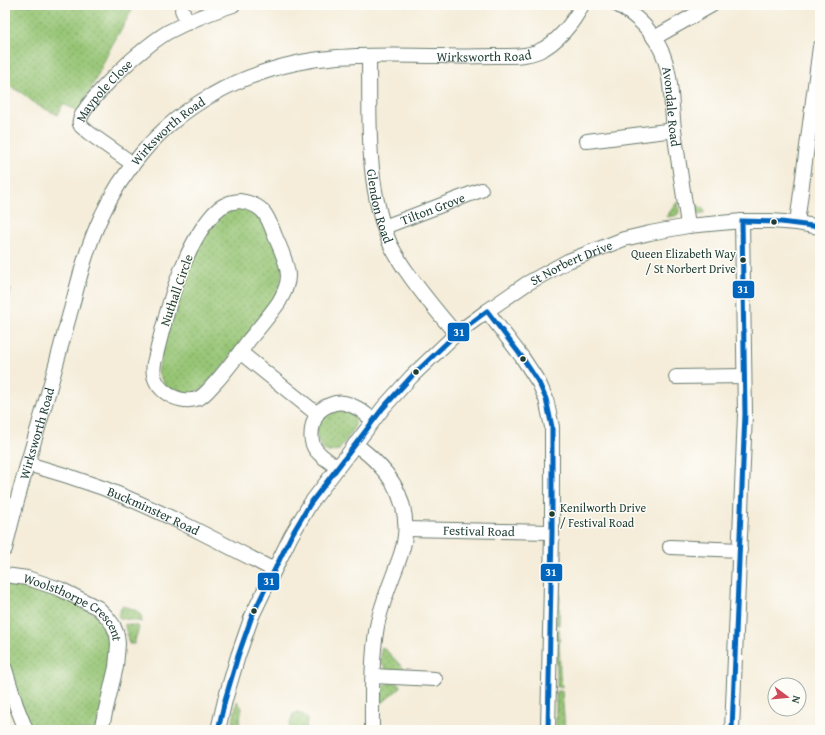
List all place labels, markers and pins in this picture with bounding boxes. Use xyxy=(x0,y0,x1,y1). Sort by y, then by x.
unlabelled marker xyxy=(769,217,779,227)
place label: Queen Elizabeth Way / St Norbert Drive xyxy=(631,245,736,277)
marker: Queen Elizabeth Way / St Norbert Drive xyxy=(738,255,748,265)
unlabelled marker xyxy=(518,354,528,364)
unlabelled marker xyxy=(411,367,421,377)
place label: Kenilworth Drive / Festival Road xyxy=(560,499,647,531)
marker: Kenilworth Drive / Festival Road xyxy=(547,509,557,519)
unlabelled marker xyxy=(249,606,259,616)

